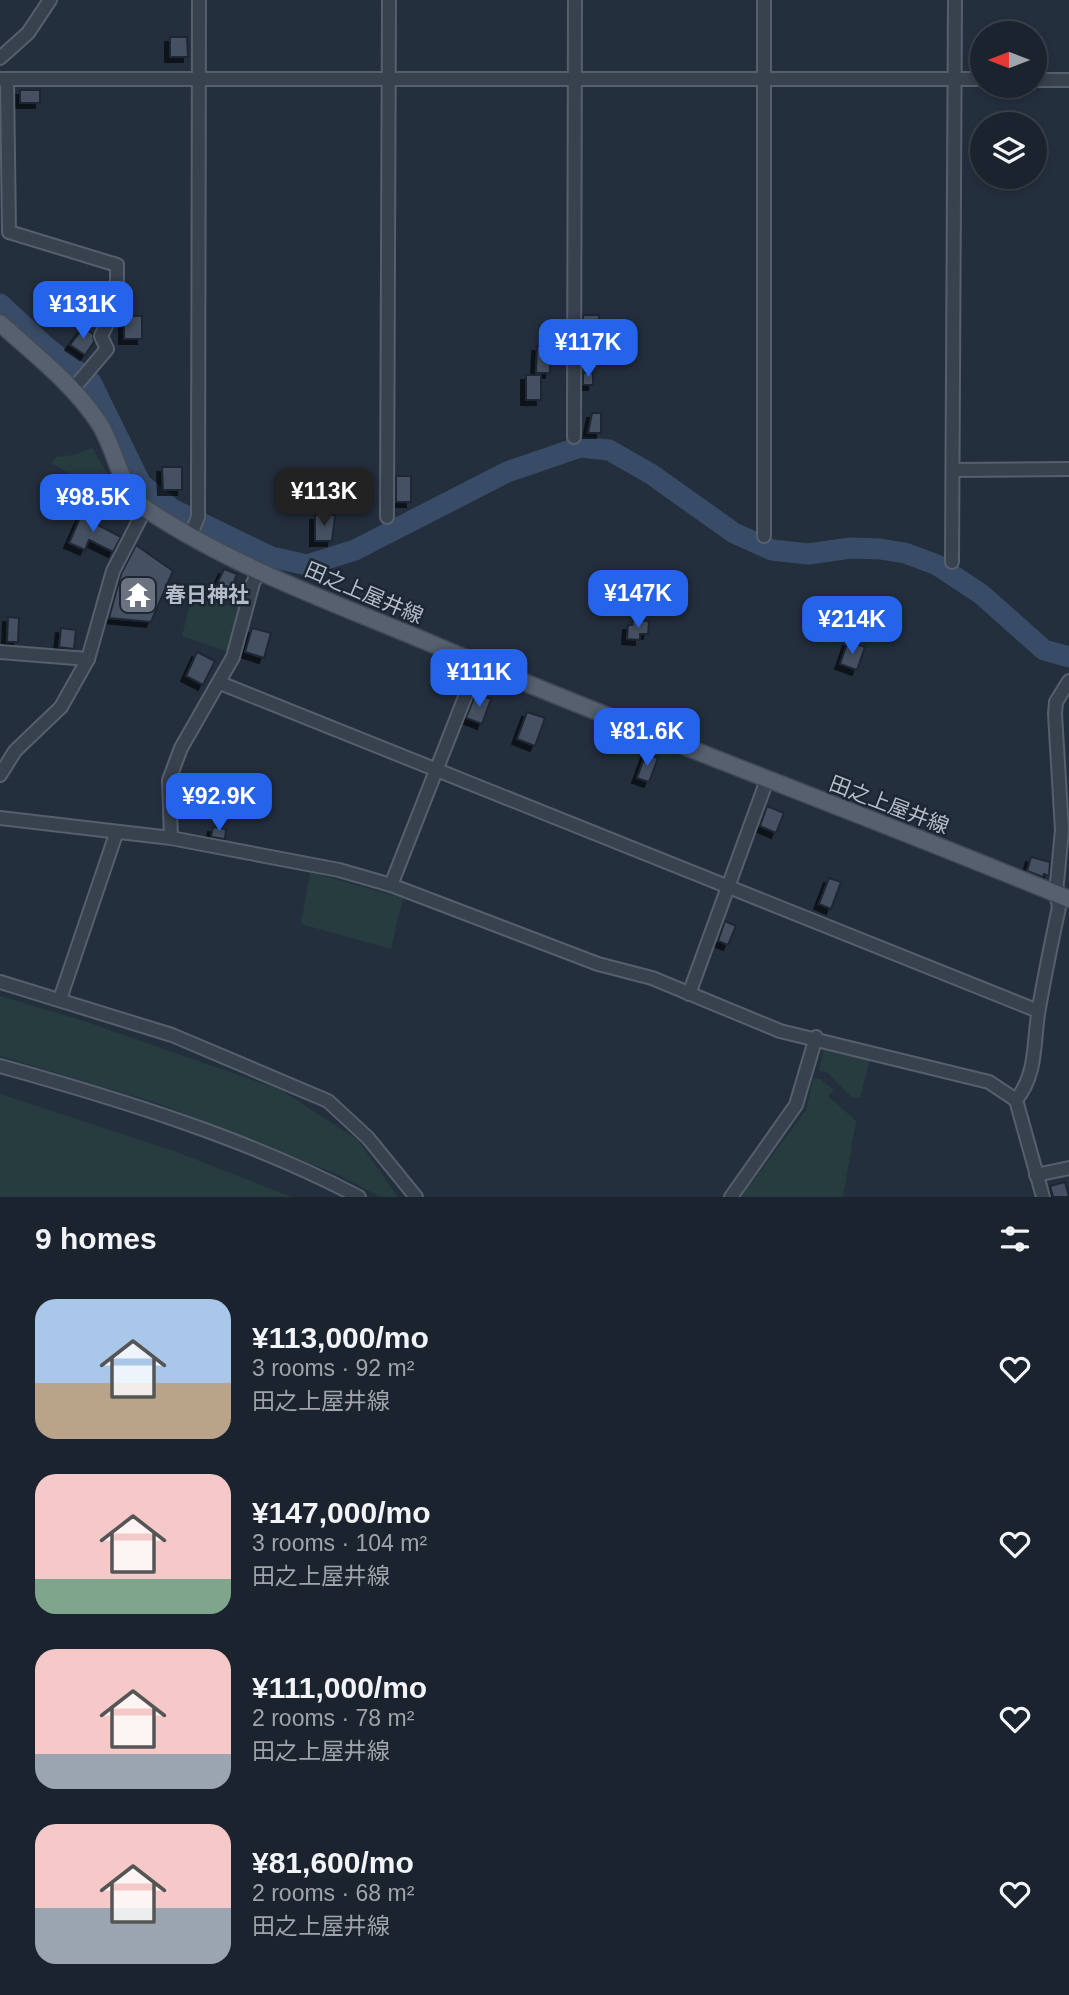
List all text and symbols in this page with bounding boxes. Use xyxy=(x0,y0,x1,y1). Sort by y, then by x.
north arrow xyxy=(970,21,1046,98)
map controls xyxy=(970,21,1047,189)
button: layers xyxy=(970,112,1047,189)
pin: ¥131K xyxy=(34,282,132,341)
text: ¥131K xyxy=(49,291,117,317)
pin: ¥117K xyxy=(539,320,637,379)
text: ¥117K xyxy=(555,329,621,355)
pin: ¥113K xyxy=(275,468,373,528)
pin: ¥98.5K xyxy=(36,475,150,534)
text: ¥113K xyxy=(291,478,357,504)
text: ¥98.5K xyxy=(56,484,130,510)
street label: 田之上屋井線 xyxy=(302,557,427,628)
pin: ¥147K xyxy=(589,570,687,630)
temple icon: 春日神社 xyxy=(117,574,159,616)
text: ¥147K xyxy=(604,580,672,606)
place label: 春日神社 xyxy=(165,583,249,606)
pin: ¥214K xyxy=(803,596,901,656)
text: ¥214K xyxy=(818,606,886,632)
pin: ¥111K xyxy=(430,650,528,709)
text: ¥111K xyxy=(446,659,512,685)
pin: ¥81.6K xyxy=(590,708,704,768)
text: ¥81.6K xyxy=(610,718,684,744)
street label: 田之上屋井線 xyxy=(826,771,952,838)
pin: ¥92.9K xyxy=(162,774,276,833)
text: ¥92.9K xyxy=(182,783,256,809)
icon: filters xyxy=(996,1220,1034,1258)
text: 9 homes xyxy=(35,1222,157,1255)
text: ¥113,000/mo xyxy=(252,1321,429,1354)
icon: home xyxy=(91,1327,175,1411)
icon: heart xyxy=(996,1350,1034,1388)
text: 3 rooms · 92 m² xyxy=(252,1355,414,1381)
text: 田之上屋井線 xyxy=(252,1388,390,1414)
text: ¥147,000/mo xyxy=(252,1496,430,1529)
icon: home xyxy=(91,1502,175,1586)
icon: heart xyxy=(996,1525,1034,1563)
text: 3 rooms · 104 m² xyxy=(252,1530,427,1556)
text: 田之上屋井線 xyxy=(252,1563,390,1589)
text: ¥111,000/mo xyxy=(252,1671,427,1704)
icon: home xyxy=(91,1677,175,1761)
icon: heart xyxy=(996,1700,1034,1738)
text: 2 rooms · 78 m² xyxy=(252,1705,414,1731)
text: 田之上屋井線 xyxy=(252,1738,390,1764)
text: ¥81,600/mo xyxy=(252,1846,414,1879)
icon: home xyxy=(91,1852,175,1936)
icon: heart xyxy=(996,1875,1034,1913)
text: 2 rooms · 68 m² xyxy=(252,1880,414,1906)
text: 田之上屋井線 xyxy=(252,1913,390,1939)

